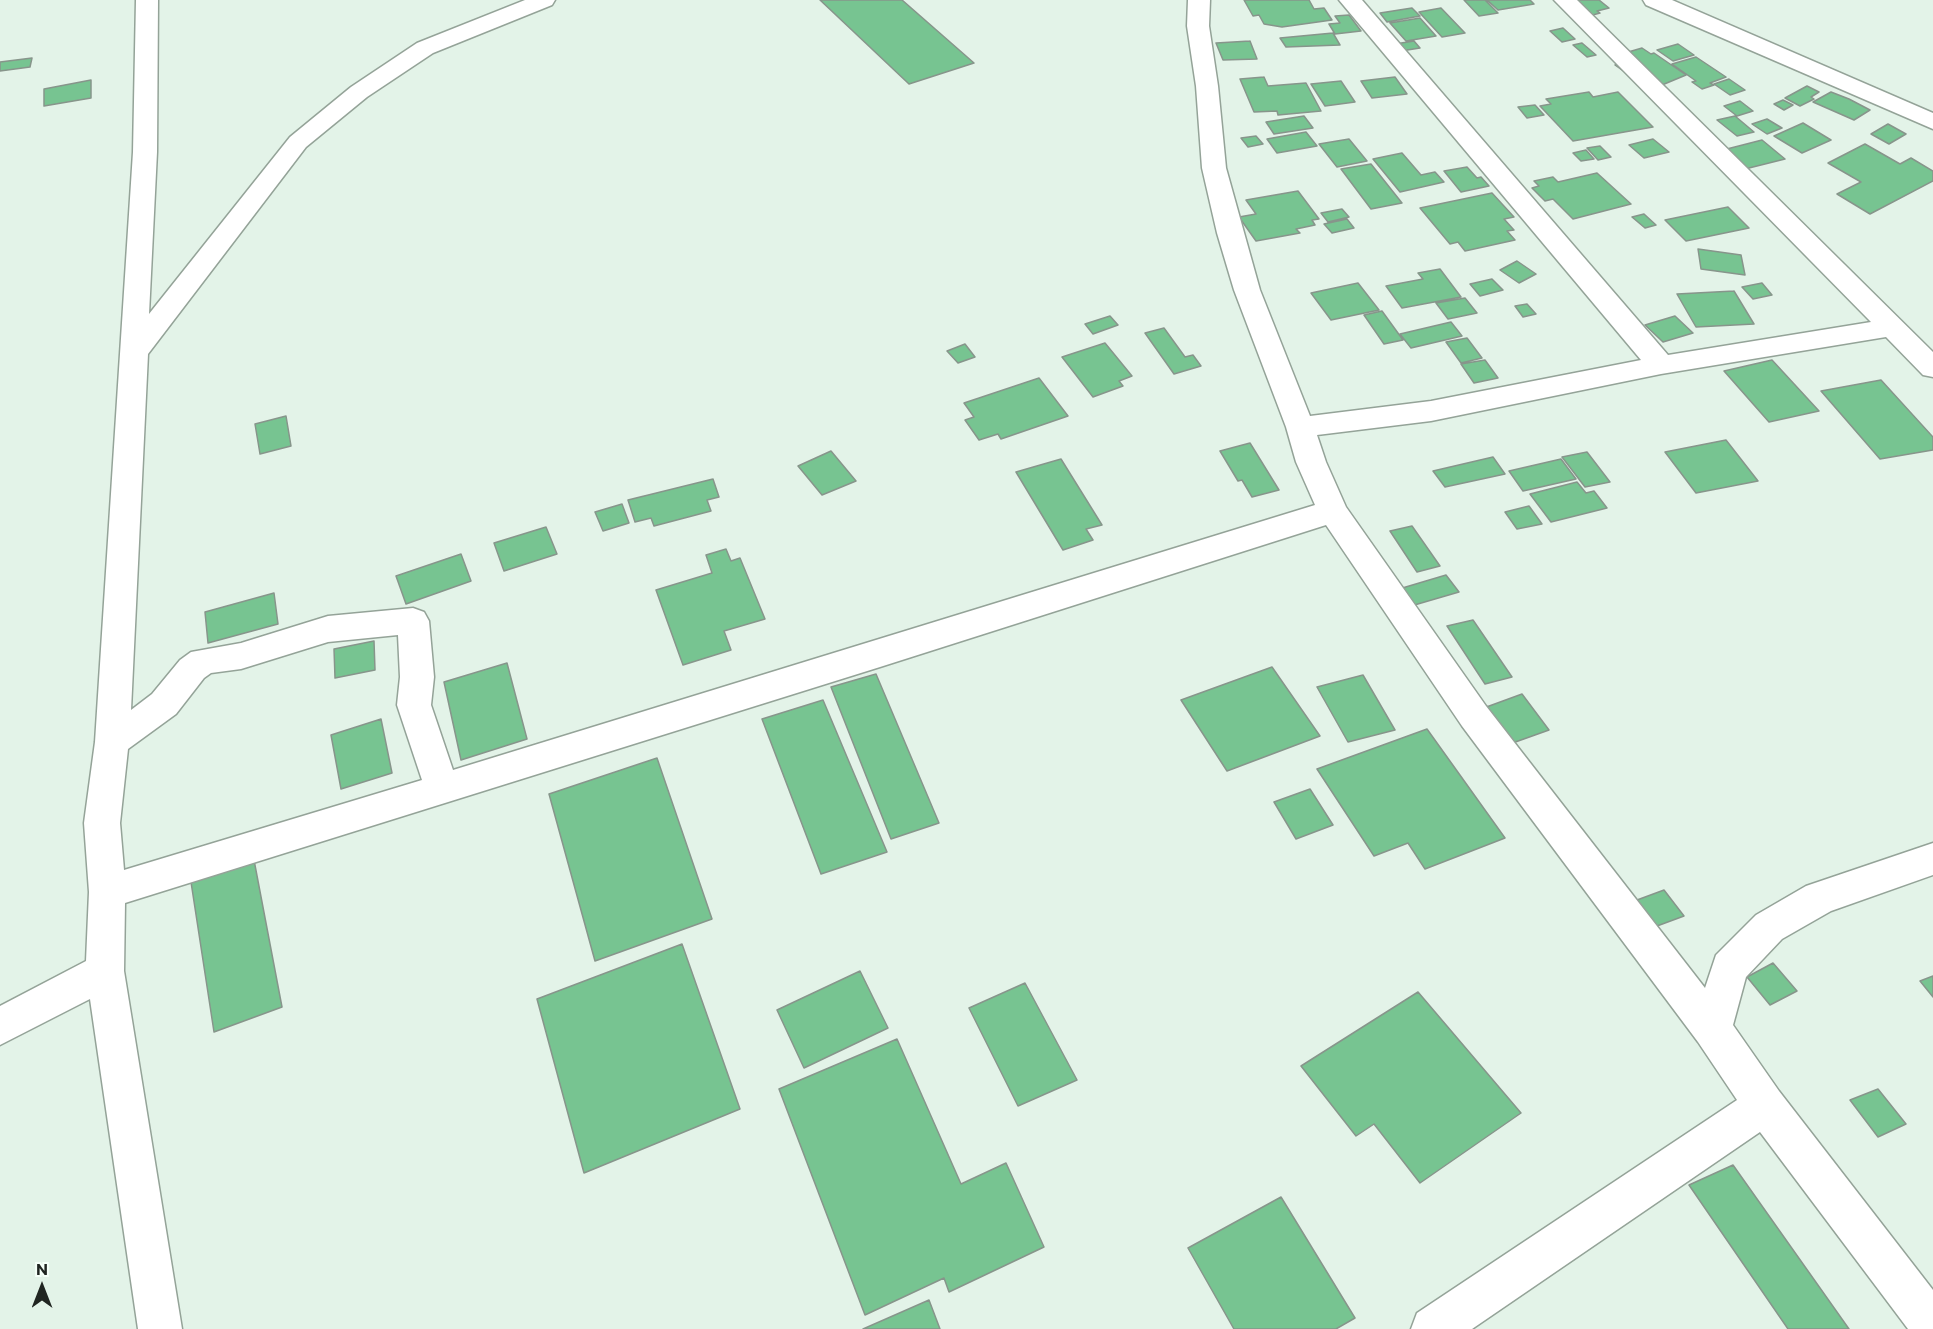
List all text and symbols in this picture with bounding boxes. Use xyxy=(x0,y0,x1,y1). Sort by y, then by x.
north arrow xyxy=(12,1257,72,1317)
text: N xyxy=(36,1259,48,1278)

